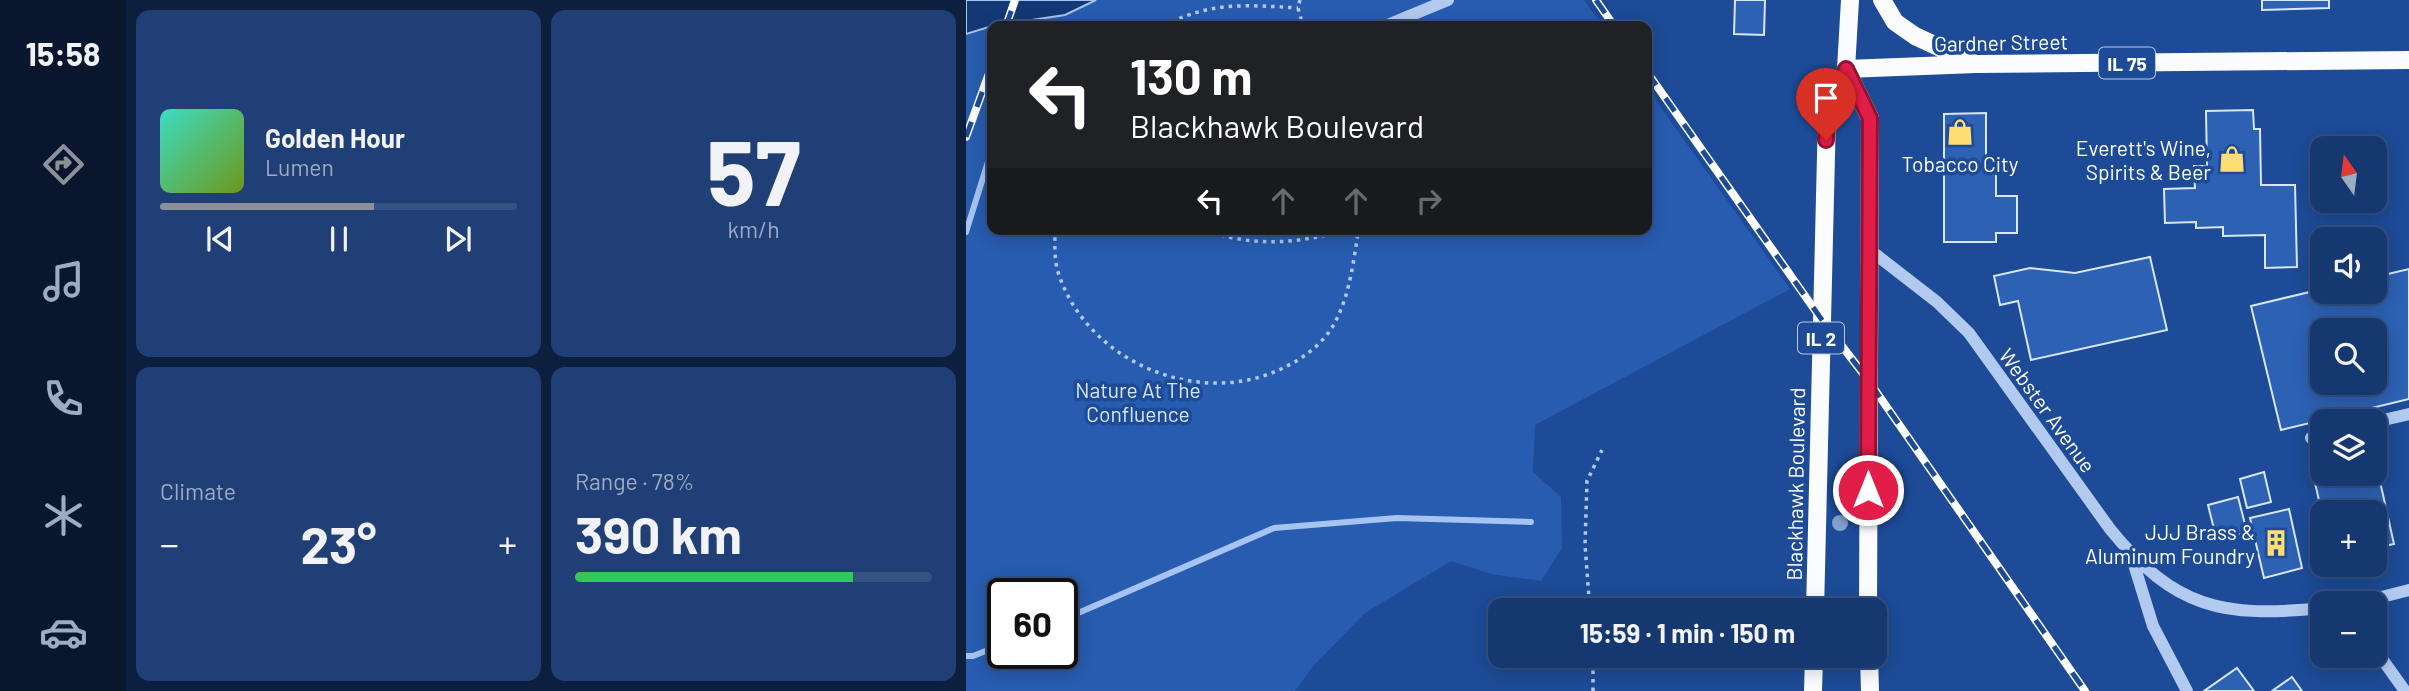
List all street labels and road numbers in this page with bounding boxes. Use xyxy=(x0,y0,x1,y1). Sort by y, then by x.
street label: Gardner Street xyxy=(1934,28,2068,56)
road number: IL 75 xyxy=(2099,48,2155,78)
road number: IL 2 xyxy=(1798,322,1844,354)
street label: Webster Avenue xyxy=(1995,343,2101,477)
street label: Blackhawk Boulevard xyxy=(1781,387,1809,581)

